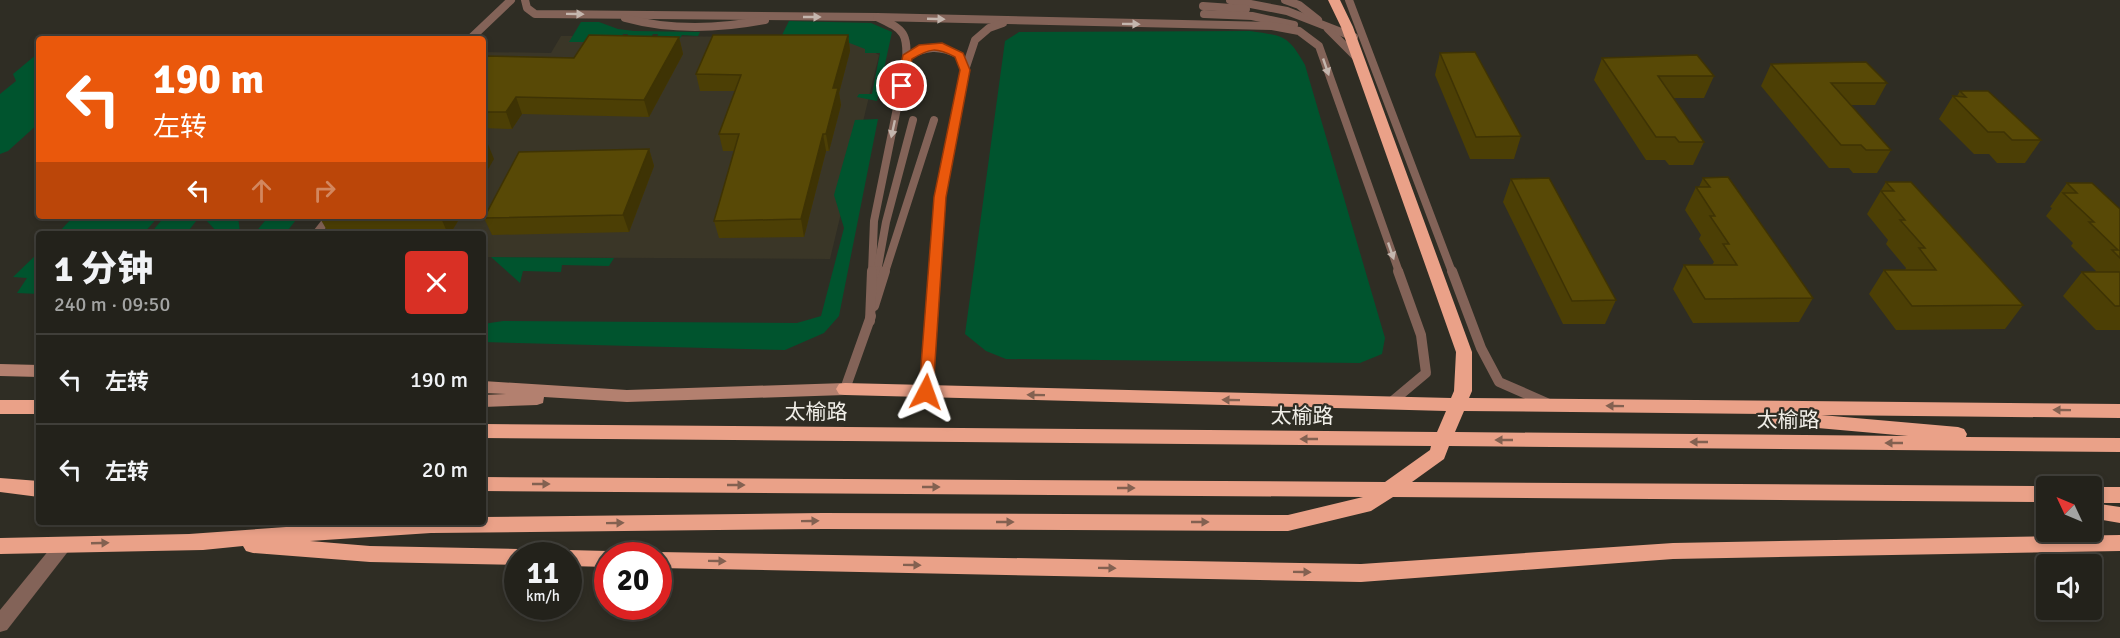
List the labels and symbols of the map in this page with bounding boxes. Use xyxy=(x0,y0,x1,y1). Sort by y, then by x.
one-way arrow xyxy=(566,10,585,19)
one-way arrow xyxy=(803,12,822,22)
one-way arrow xyxy=(926,14,945,24)
one-way arrow xyxy=(1121,19,1140,29)
one-way arrow xyxy=(1322,58,1332,76)
pin xyxy=(876,60,927,111)
one-way arrow xyxy=(888,119,897,138)
one-way arrow xyxy=(1387,242,1397,260)
position arrow xyxy=(894,360,958,424)
one-way arrow xyxy=(1026,390,1045,400)
one-way arrow xyxy=(1221,395,1240,405)
street label: 太榆路 xyxy=(785,399,848,425)
one-way arrow xyxy=(1605,401,1624,411)
street label: 太榆路 xyxy=(1271,403,1334,429)
one-way arrow xyxy=(2052,405,2071,415)
street label: 太榆路 xyxy=(1757,407,1820,433)
one-way arrow xyxy=(1299,434,1318,444)
one-way arrow xyxy=(1494,435,1513,445)
one-way arrow xyxy=(1689,437,1708,447)
one-way arrow xyxy=(1884,439,1903,448)
north arrow xyxy=(2036,476,2102,542)
one-way arrow xyxy=(532,479,551,489)
one-way arrow xyxy=(727,480,746,490)
one-way arrow xyxy=(922,482,941,492)
one-way arrow xyxy=(1117,483,1136,493)
one-way arrow xyxy=(801,516,820,526)
one-way arrow xyxy=(996,517,1015,526)
one-way arrow xyxy=(1191,517,1210,527)
one-way arrow xyxy=(606,518,625,528)
one-way arrow xyxy=(91,539,110,548)
speed limit sign: 20 xyxy=(594,542,672,620)
one-way arrow xyxy=(707,556,726,566)
one-way arrow xyxy=(902,560,921,569)
one-way arrow xyxy=(1097,564,1116,573)
one-way arrow xyxy=(1292,567,1311,577)

